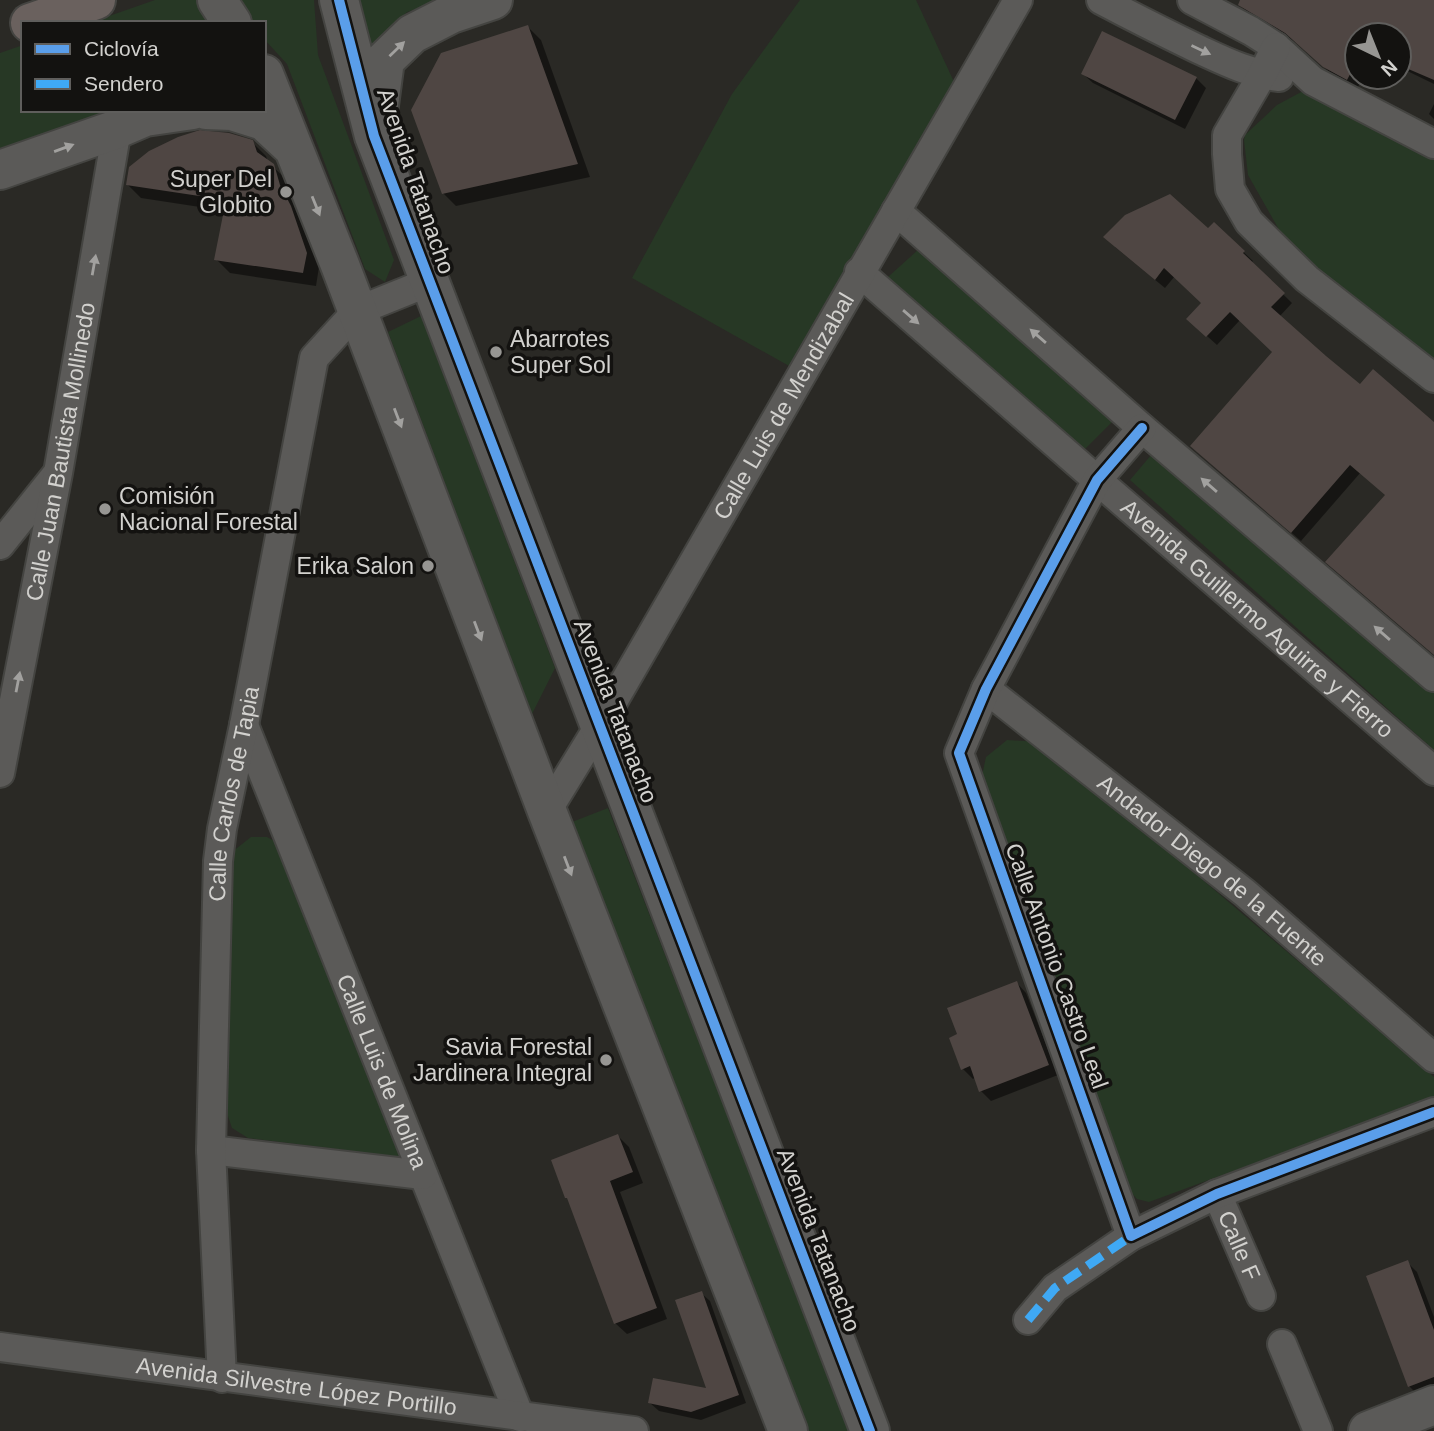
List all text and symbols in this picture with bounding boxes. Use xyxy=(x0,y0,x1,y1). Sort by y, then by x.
legend xyxy=(21,21,266,112)
north arrow xyxy=(1343,21,1413,91)
text: Ciclovía xyxy=(84,37,159,60)
one-way arrow xyxy=(388,40,405,57)
one-way arrow xyxy=(1191,44,1211,56)
text: N xyxy=(1377,56,1401,80)
text: Sendero xyxy=(84,72,163,95)
street label: Avenida Tatanacho xyxy=(372,85,460,277)
one-way arrow xyxy=(54,142,75,153)
place label: Super Del Globito xyxy=(170,166,272,218)
marker: Super Del Globito xyxy=(278,184,294,200)
one-way arrow xyxy=(311,195,322,216)
one-way arrow xyxy=(89,254,100,276)
street label: Calle Luis de Mendizabal xyxy=(708,288,859,524)
street label: Calle Juan Bautista Mollinedo xyxy=(21,300,100,603)
one-way arrow xyxy=(902,309,920,325)
place label: Abarrotes Super Sol xyxy=(510,326,611,378)
one-way arrow xyxy=(1030,328,1047,344)
marker: Abarrotes Super Sol xyxy=(488,344,504,360)
one-way arrow xyxy=(392,408,403,429)
one-way arrow xyxy=(1201,478,1218,493)
place label: Comisión Nacional Forestal xyxy=(119,483,298,535)
street label: Avenida Guillermo Aguirre y Fierro xyxy=(1116,494,1399,743)
marker: Comisión Nacional Forestal xyxy=(97,501,113,517)
place label: Erika Salon xyxy=(296,553,414,579)
marker: Erika Salon xyxy=(420,558,436,574)
street label: Avenida Tatanacho xyxy=(569,615,663,807)
one-way arrow xyxy=(473,620,484,641)
one-way arrow xyxy=(1373,625,1391,641)
one-way arrow xyxy=(12,671,23,693)
street label: Calle Carlos de Tapia xyxy=(204,684,264,902)
street label: Andador Diego de la Fuente xyxy=(1093,769,1332,971)
street label: Calle Antonio Castro Leal xyxy=(1000,840,1114,1092)
one-way arrow xyxy=(563,856,574,877)
street label: Calle Luis de Molina xyxy=(332,970,433,1173)
place label: Savia Forestal Jardinera Integral xyxy=(413,1034,592,1086)
marker: Savia Forestal Jardinera Integral xyxy=(598,1052,614,1068)
street label: Avenida Tatanacho xyxy=(772,1144,866,1336)
street label: Calle F xyxy=(1213,1207,1266,1284)
street label: Avenida Silvestre López Portillo xyxy=(134,1352,458,1420)

